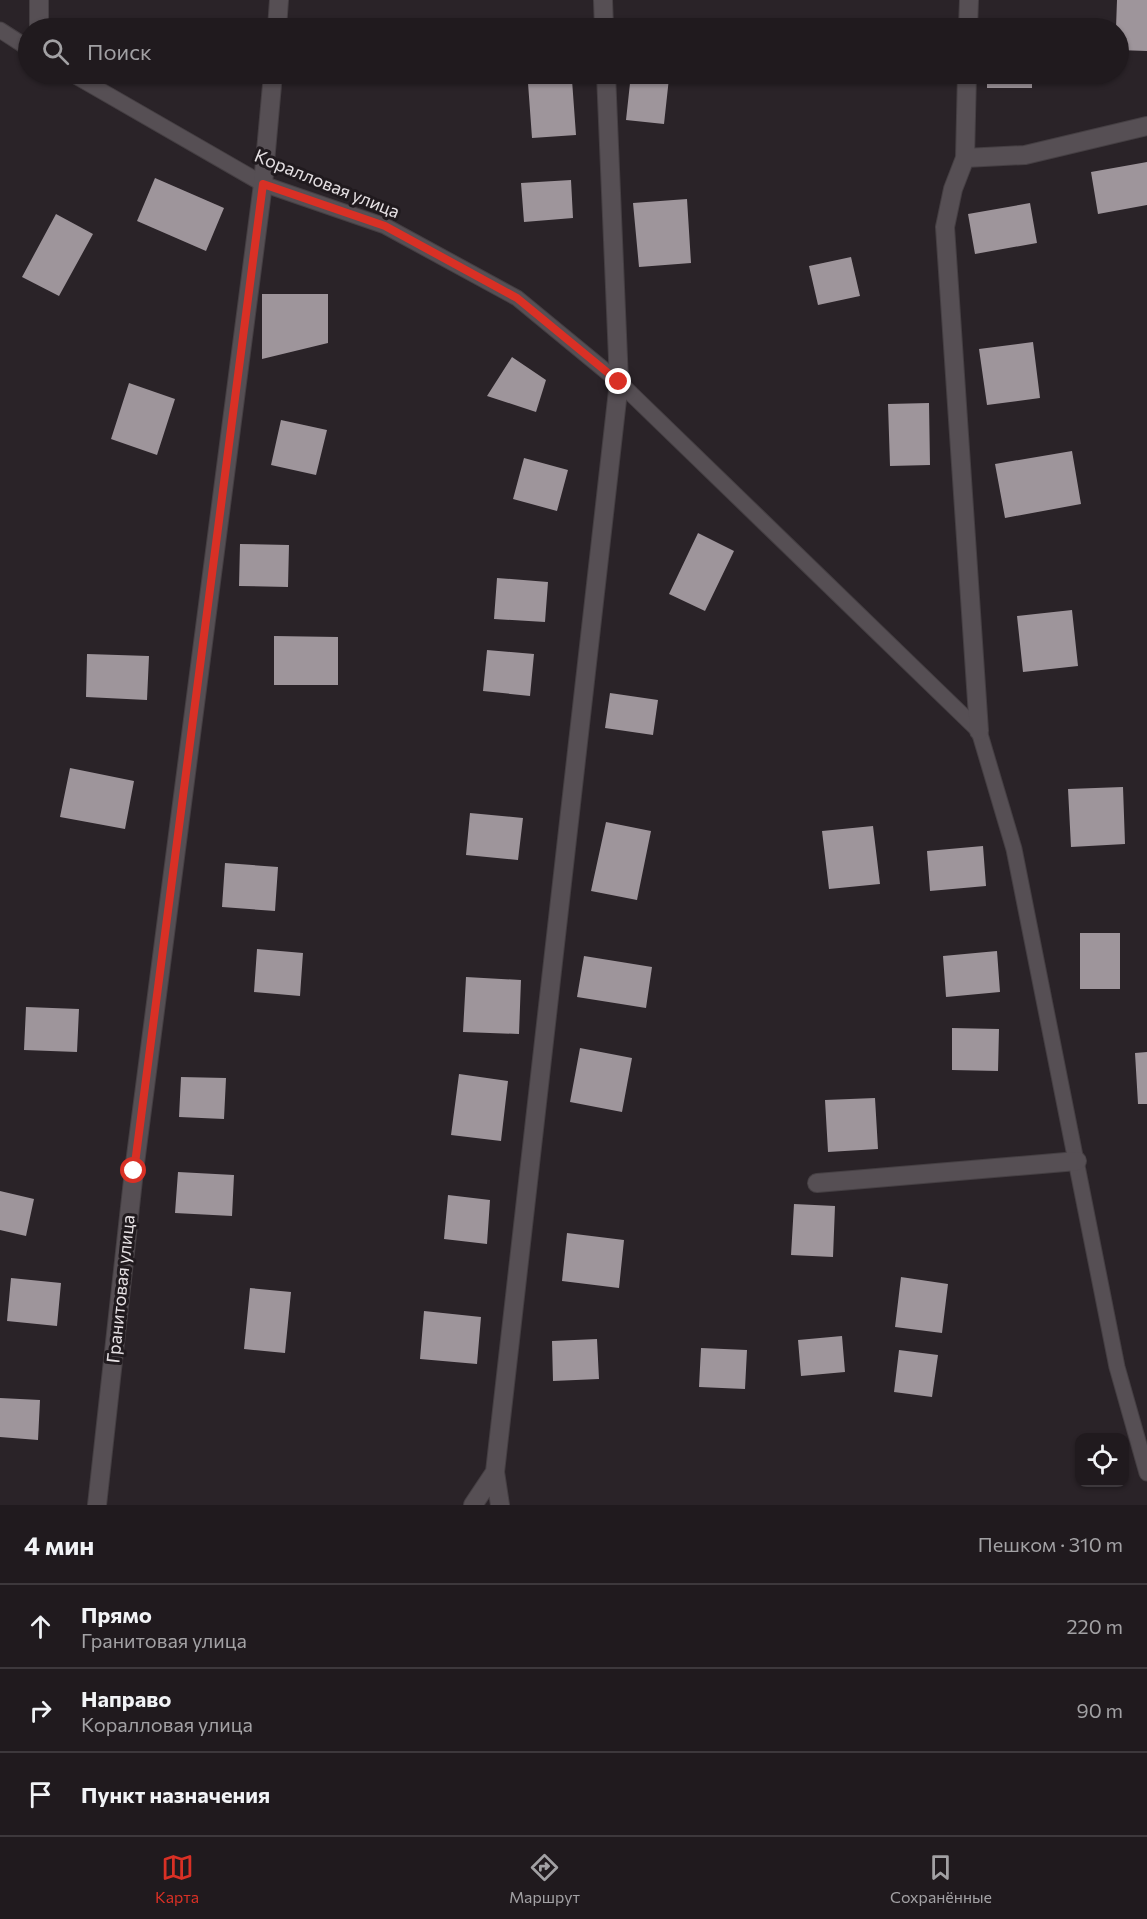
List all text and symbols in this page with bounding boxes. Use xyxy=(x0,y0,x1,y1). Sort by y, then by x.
search box xyxy=(18,18,1129,84)
icon: search xyxy=(39,35,72,68)
text: Поиск xyxy=(87,38,152,65)
street label: Коралловая улица xyxy=(252,144,403,222)
route end xyxy=(605,368,631,394)
route start xyxy=(120,1157,146,1183)
street label: Гранитовая улица xyxy=(101,1214,139,1364)
map controls xyxy=(1075,1433,1129,1487)
button: locate xyxy=(1075,1433,1129,1487)
text: 4 мин xyxy=(24,1529,94,1560)
text: Пешком · 310 m xyxy=(978,1532,1123,1556)
text: Прямо xyxy=(81,1601,152,1628)
icon: ahead xyxy=(24,1610,57,1643)
text: 220 m xyxy=(1067,1614,1123,1638)
text: Гранитовая улица xyxy=(81,1628,247,1652)
text: Направо xyxy=(81,1685,171,1712)
icon: right xyxy=(24,1694,57,1727)
text: 90 m xyxy=(1077,1698,1123,1722)
text: Коралловая улица xyxy=(81,1712,253,1736)
icon: arrive xyxy=(24,1778,57,1811)
text: Пункт назначения xyxy=(81,1781,270,1808)
tab: Карта xyxy=(155,1851,199,1906)
tab: Маршрут xyxy=(509,1851,580,1906)
tab: Сохранённые xyxy=(890,1851,992,1906)

